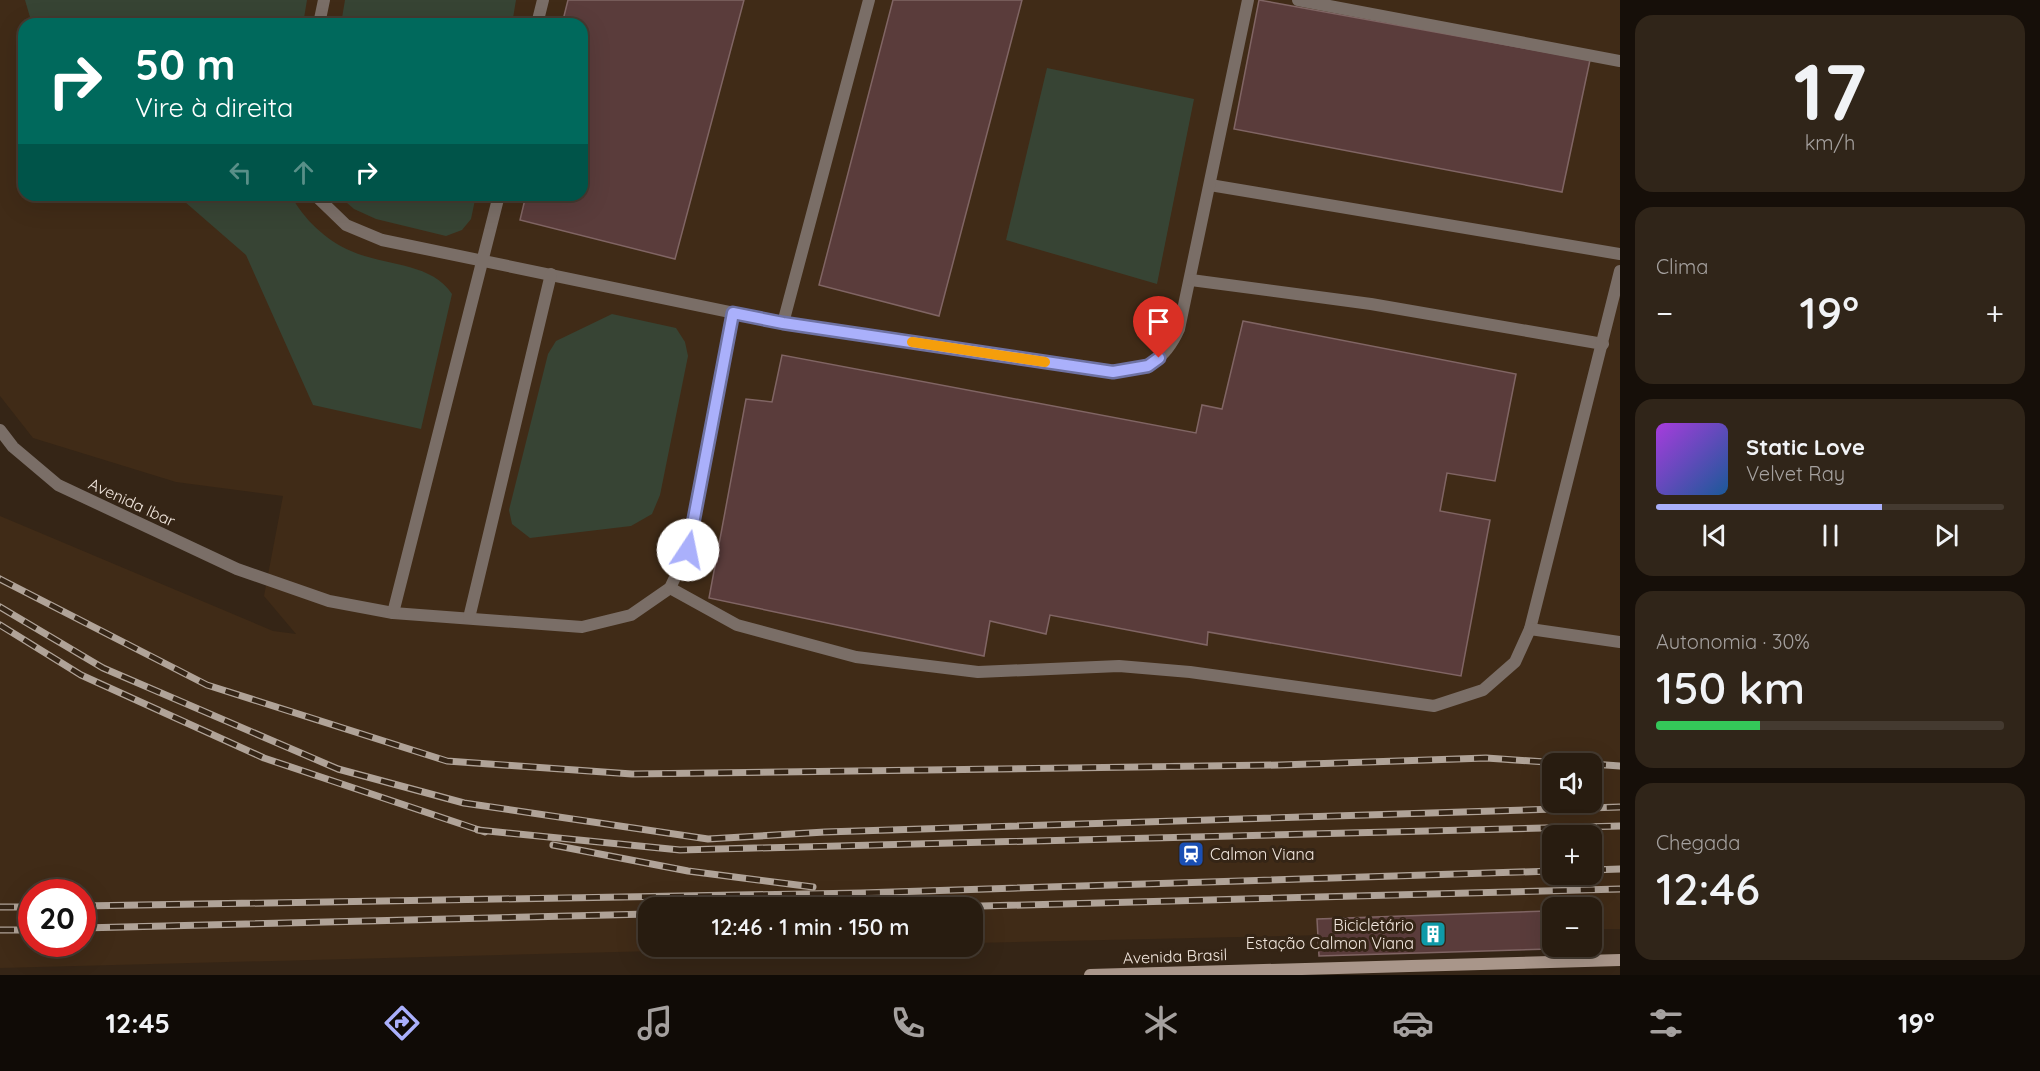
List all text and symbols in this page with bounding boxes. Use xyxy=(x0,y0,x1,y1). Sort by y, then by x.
text: 50 m xyxy=(135,38,235,91)
icon: right xyxy=(36,42,114,120)
text: 17 xyxy=(1793,42,1867,140)
text: Vire à direita xyxy=(135,90,293,124)
text: km/h xyxy=(1805,130,1855,155)
icon: left xyxy=(224,156,257,189)
icon: ahead xyxy=(287,156,320,189)
icon: right xyxy=(350,156,383,189)
text: Clima xyxy=(1656,254,1708,279)
text: 19° xyxy=(1800,284,1859,340)
text: − xyxy=(1656,292,1673,333)
text: + xyxy=(1985,292,2004,333)
pin xyxy=(1133,296,1184,358)
icon: arrive xyxy=(1142,305,1175,338)
text: Static Love xyxy=(1746,433,1865,461)
text: Velvet Ray xyxy=(1746,461,1845,486)
street label: Avenida Ibar xyxy=(85,473,179,531)
position arrow xyxy=(656,518,720,582)
icon: previous xyxy=(1698,519,1731,552)
icon: pause xyxy=(1814,519,1847,552)
icon: next xyxy=(1930,519,1963,552)
text: Autonomia · 30% xyxy=(1656,629,1810,654)
text: 150 km xyxy=(1656,659,1805,715)
map controls xyxy=(1542,753,1602,957)
button: sound xyxy=(1542,753,1602,813)
button: + xyxy=(1542,825,1602,885)
text: Chegada xyxy=(1656,830,1740,855)
station icon: Calmon Viana xyxy=(1176,839,1206,869)
place label: Calmon Viana xyxy=(1210,844,1314,864)
text: 12:46 xyxy=(1656,860,1760,916)
speed limit sign: 20 xyxy=(18,879,96,957)
button: − xyxy=(1542,897,1602,957)
text: 12:46 · 1 min · 150 m xyxy=(712,913,909,941)
place label: Bicicletário Estação Calmon Viana xyxy=(1246,915,1414,953)
building icon: Bicicletário Estação Calmon Viana xyxy=(1418,919,1448,949)
street label: Avenida Brasil xyxy=(1122,944,1228,968)
icon: directions xyxy=(381,1002,423,1044)
icon: music xyxy=(634,1002,676,1044)
icon: phone xyxy=(887,1002,929,1044)
icon: climate xyxy=(1140,1002,1182,1044)
icon: car xyxy=(1392,1002,1434,1044)
icon: filters xyxy=(1645,1002,1687,1044)
text: 12:45 xyxy=(105,1006,170,1040)
text: 19° xyxy=(1898,1006,1935,1040)

